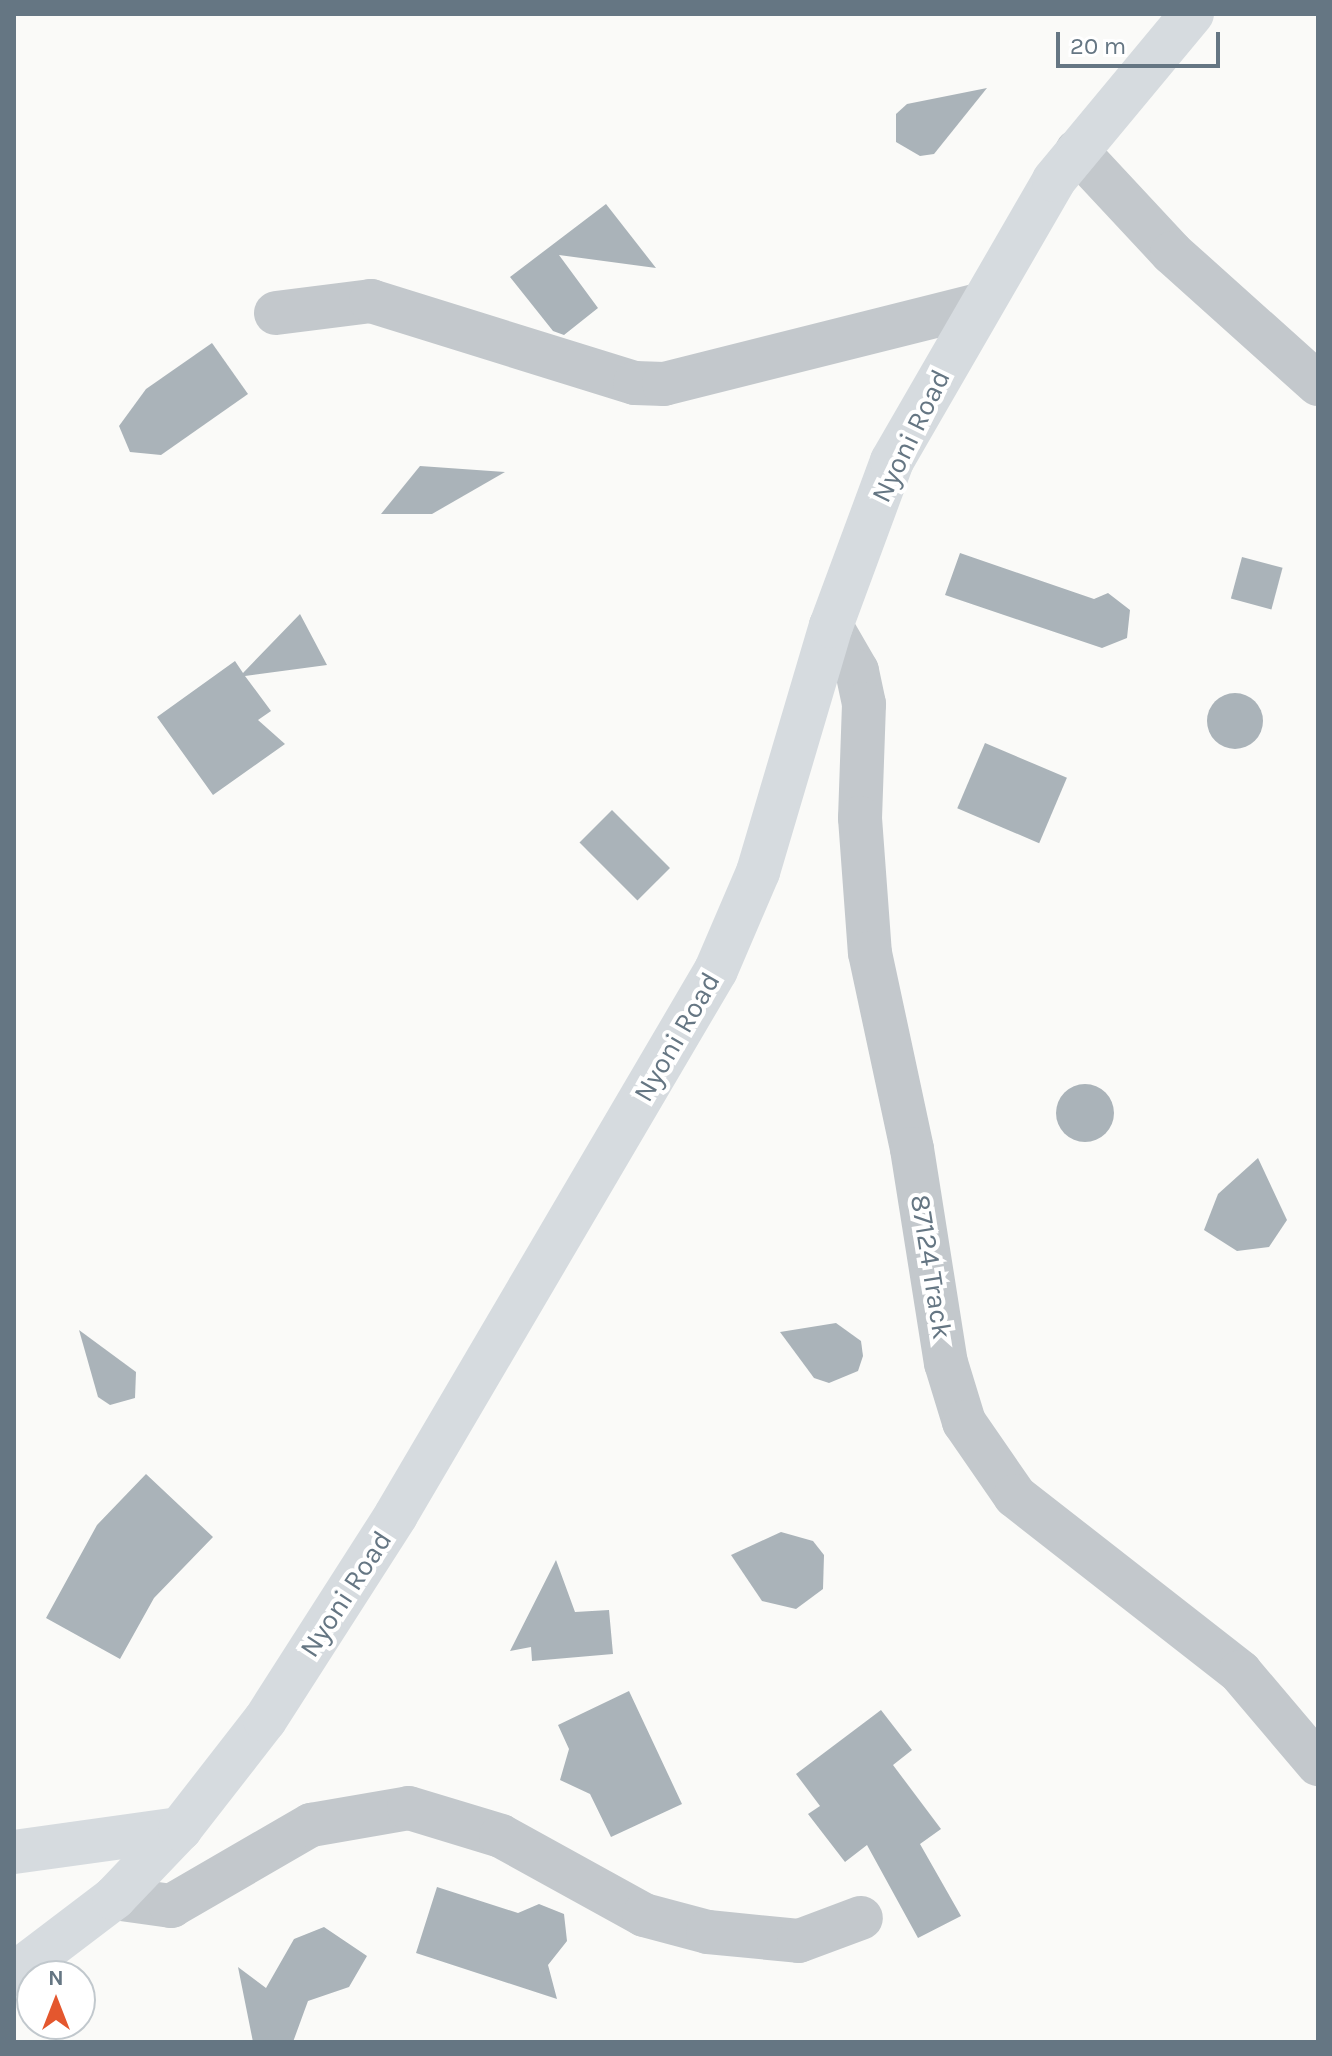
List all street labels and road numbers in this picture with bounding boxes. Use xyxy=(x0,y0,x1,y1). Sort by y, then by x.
street label: Nyoni Road xyxy=(864,364,958,508)
street label: Nyoni Road xyxy=(626,966,728,1108)
street label: 87124 Track xyxy=(903,1192,959,1342)
street label: Nyoni Road xyxy=(293,1525,399,1663)

